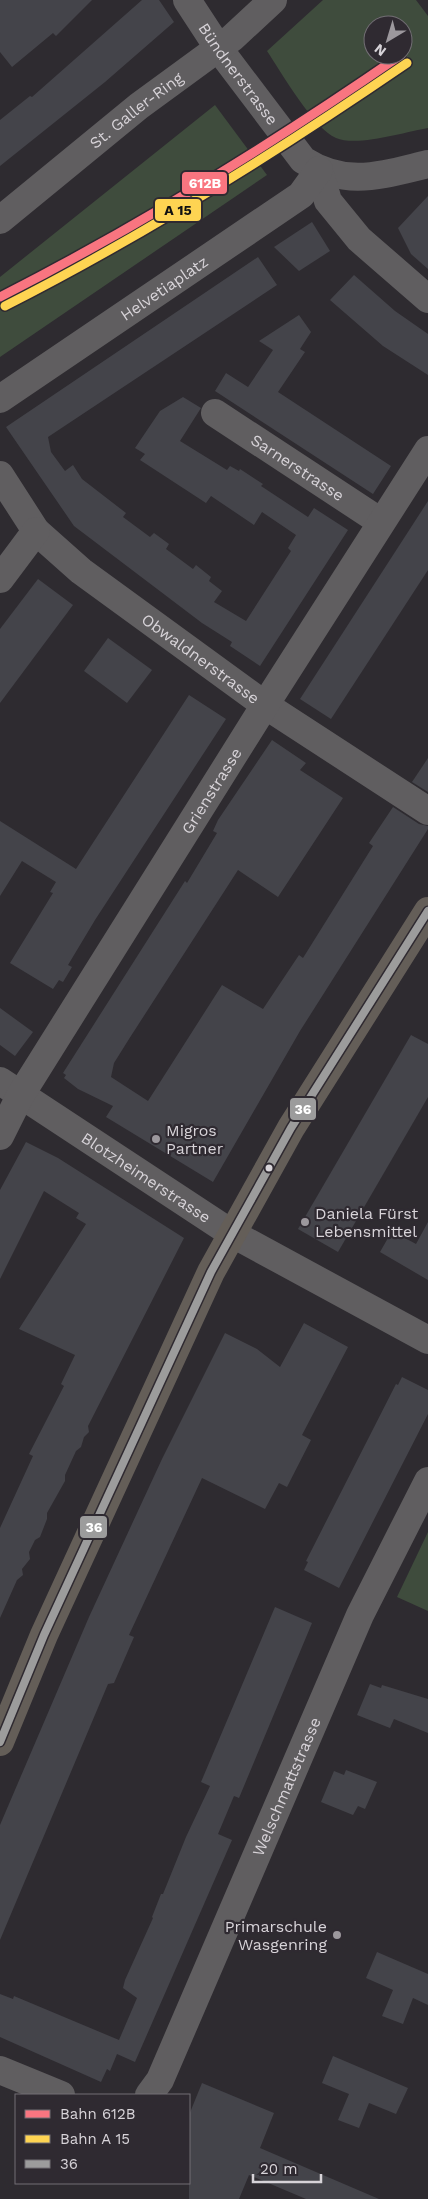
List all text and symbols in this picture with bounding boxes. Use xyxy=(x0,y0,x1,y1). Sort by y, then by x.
north arrow xyxy=(363,15,413,65)
street label: Bündnerstrasse xyxy=(194,19,282,129)
text: N xyxy=(371,41,389,60)
street label: St. Galler-Ring xyxy=(86,68,187,153)
line badge: 612B xyxy=(181,171,228,195)
text: 612B xyxy=(189,175,222,191)
line badge: A 15 xyxy=(154,198,202,222)
text: A 15 xyxy=(164,202,192,218)
street label: Helvetiaplatz xyxy=(117,252,212,325)
street label: Sarnerstrasse xyxy=(247,430,348,505)
street label: Obwaldnerstrasse xyxy=(138,610,263,708)
street label: Grienstrasse xyxy=(178,744,246,838)
line badge: 36 xyxy=(289,1097,317,1121)
text: 36 xyxy=(295,1101,312,1117)
place label: Migros Partner xyxy=(166,1121,224,1158)
street label: Blotzheimerstrasse xyxy=(78,1128,214,1227)
marker: Migros Partner xyxy=(150,1133,162,1145)
unlabelled marker xyxy=(264,1163,274,1173)
place label: Daniela Fürst Lebensmittel xyxy=(315,1204,419,1241)
marker: Daniela Fürst Lebensmittel xyxy=(299,1216,311,1228)
line badge: 36 xyxy=(79,1515,108,1539)
text: 36 xyxy=(86,1519,103,1535)
street label: Welschmattstrasse xyxy=(248,1714,325,1859)
place label: Primarschule Wasgenring xyxy=(225,1917,327,1954)
marker: Primarschule Wasgenring xyxy=(331,1929,343,1941)
legend xyxy=(15,2094,190,2184)
text: Bahn 612B xyxy=(60,2105,135,2123)
text: Bahn A 15 xyxy=(60,2130,130,2148)
scale bar xyxy=(253,2152,320,2184)
text: 36 xyxy=(60,2155,78,2173)
text: 20 m xyxy=(260,2160,298,2178)

